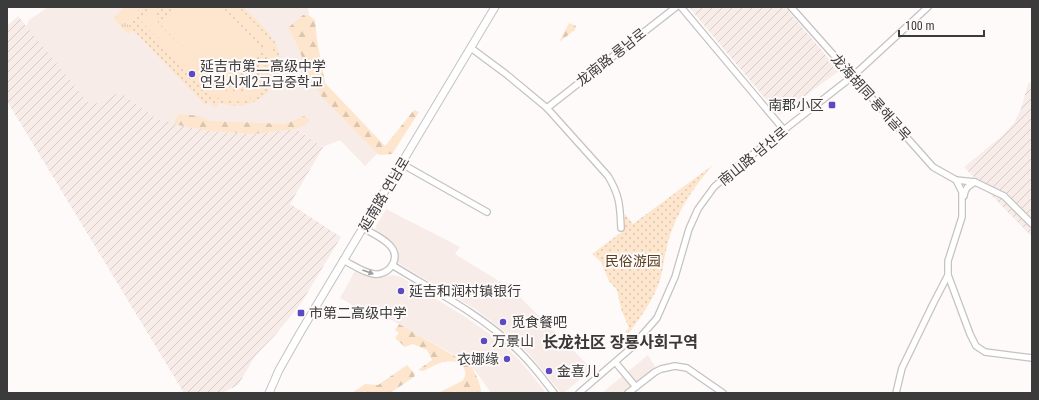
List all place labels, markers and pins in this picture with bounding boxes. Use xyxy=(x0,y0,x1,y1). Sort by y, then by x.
place label: 延吉市第二高级中学 연길시제2고급중학교 xyxy=(200,58,326,90)
marker: 延吉市第二高级中学 연길시제2고급중학교 xyxy=(187,69,197,79)
place label: 南郡小区 xyxy=(768,97,824,113)
marker: 南郡小区 xyxy=(827,100,837,110)
place label: 延吉和润村镇银行 xyxy=(409,283,521,299)
marker: 延吉和润村镇银行 xyxy=(396,286,406,296)
place label: 市第二高级中学 xyxy=(309,305,407,321)
marker: 市第二高级中学 xyxy=(296,308,306,318)
place label: 觅食餐吧 xyxy=(511,314,567,330)
marker: 觅食餐吧 xyxy=(498,317,508,327)
place label: 万景山 xyxy=(492,333,534,349)
marker: 万景山 xyxy=(479,336,489,346)
place label: 衣娜缘 xyxy=(457,351,499,367)
marker: 衣娜缘 xyxy=(502,354,512,364)
place label: 金喜儿 xyxy=(557,363,599,379)
marker: 金喜儿 xyxy=(544,366,554,376)

